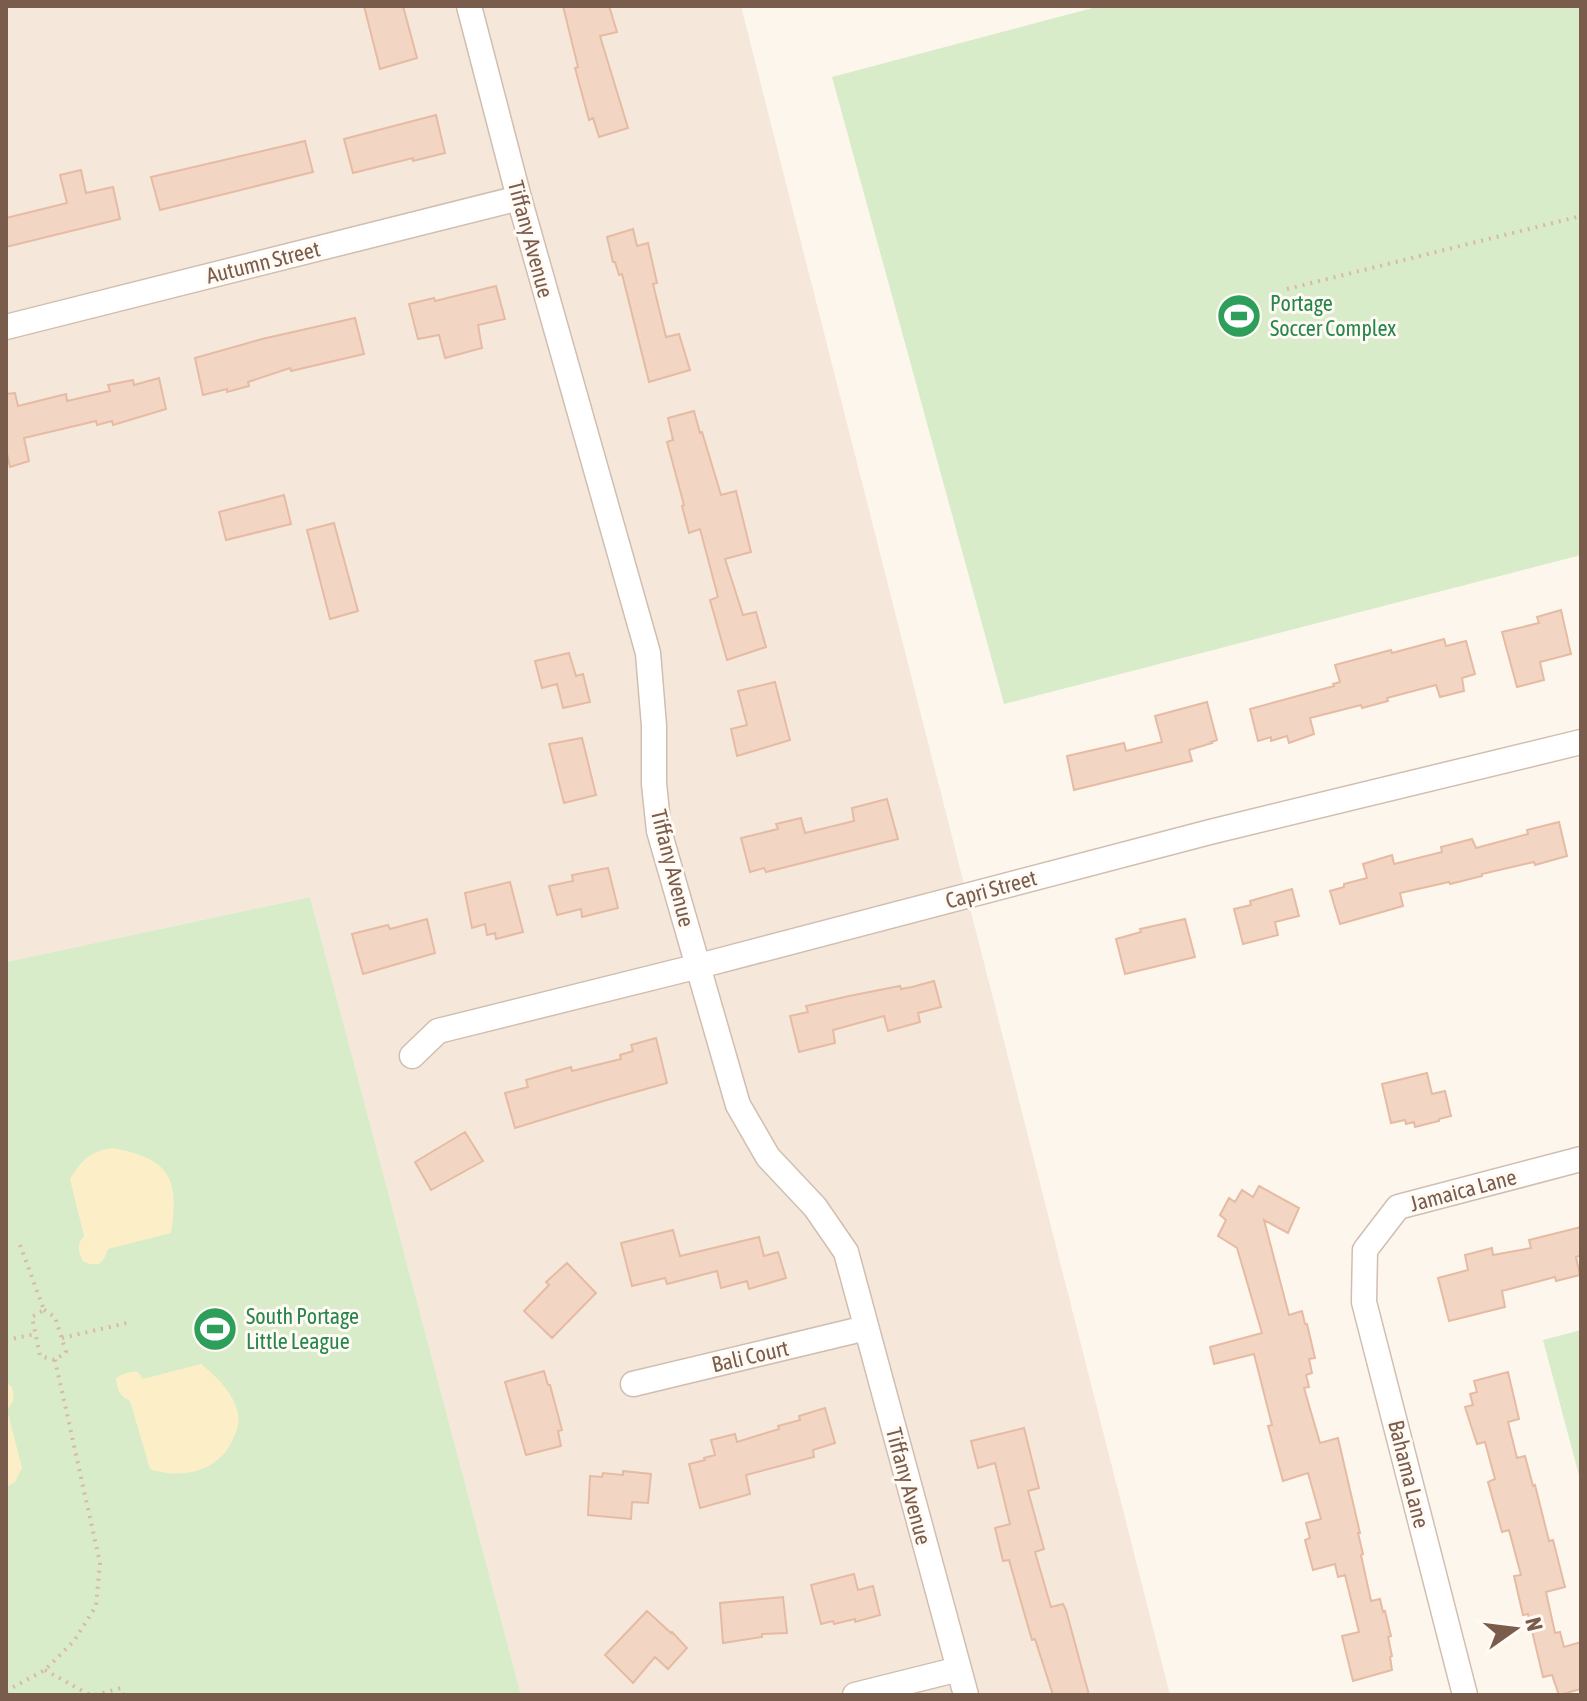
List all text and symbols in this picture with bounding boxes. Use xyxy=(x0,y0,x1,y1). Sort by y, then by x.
street label: Tiffany Avenue xyxy=(503,178,559,300)
street label: Autumn Street xyxy=(203,235,323,289)
place label: Portage Soccer Complex xyxy=(1270,290,1396,341)
sports icon: Portage Soccer Complex xyxy=(1215,292,1263,340)
street label: Tiffany Avenue xyxy=(646,807,700,929)
street label: Capri Street xyxy=(943,864,1039,914)
street label: Jamaica Lane xyxy=(1407,1163,1519,1217)
place label: South Portage Little League xyxy=(246,1303,359,1354)
sports icon: South Portage Little League xyxy=(191,1305,239,1353)
street label: Bali Court xyxy=(709,1335,791,1377)
street label: Bahama Lane xyxy=(1383,1417,1435,1531)
street label: Tiffany Avenue xyxy=(881,1425,937,1547)
north arrow xyxy=(1475,1589,1555,1669)
text: N xyxy=(1520,1615,1549,1634)

